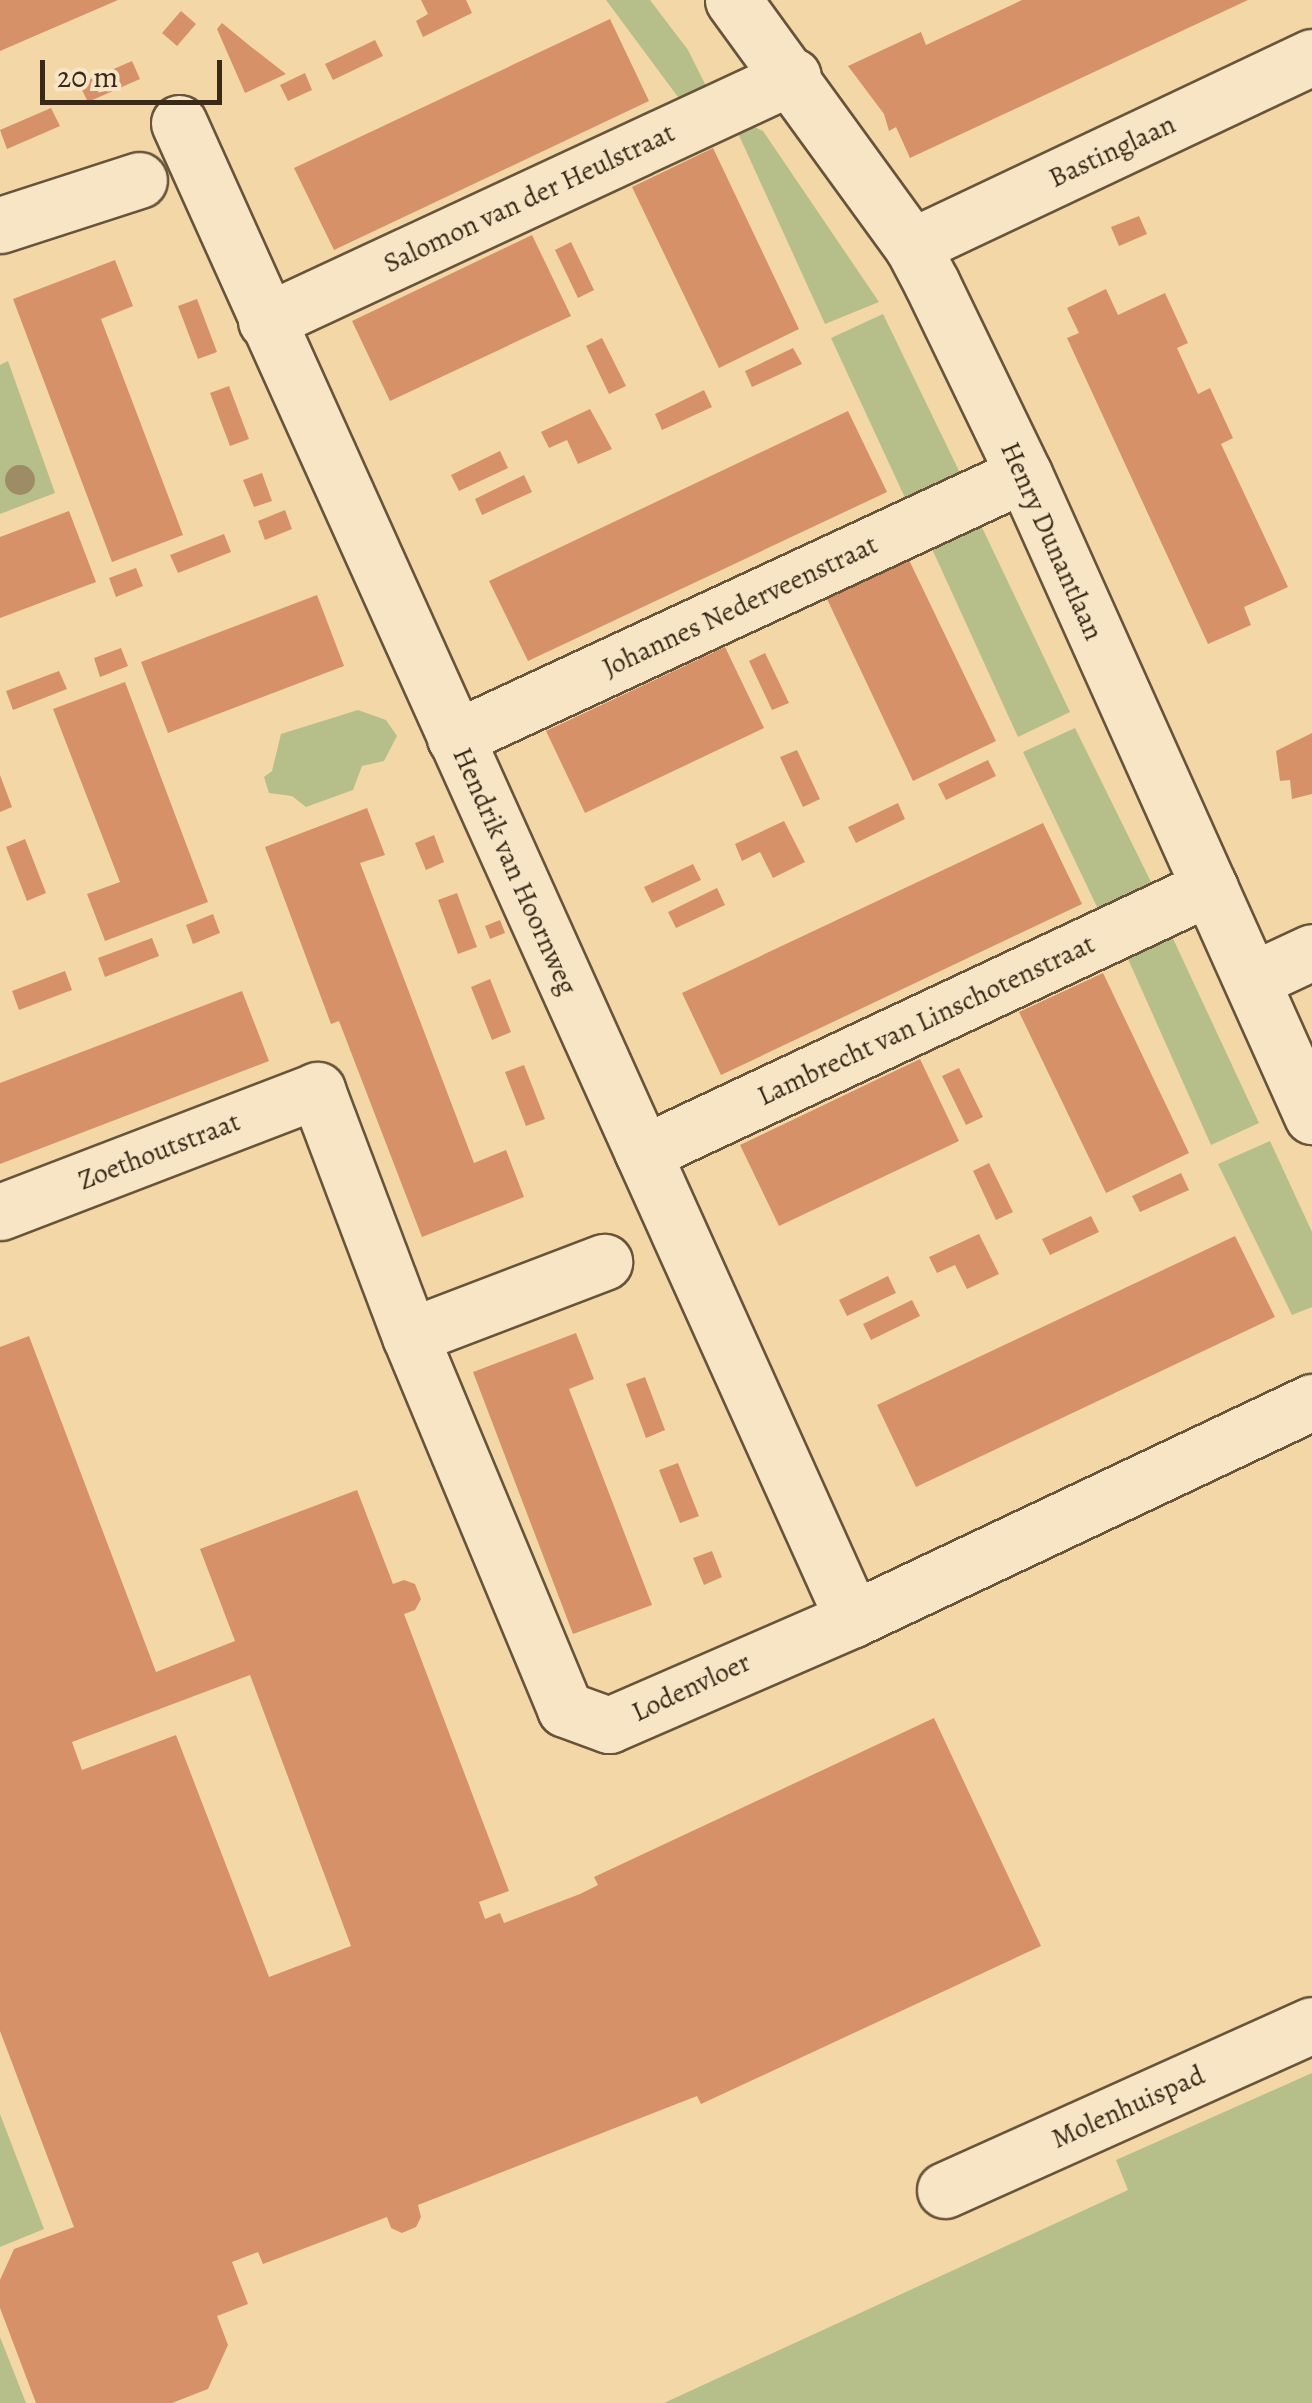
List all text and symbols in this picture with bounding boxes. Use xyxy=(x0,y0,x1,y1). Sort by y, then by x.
scale bar xyxy=(45,40,228,102)
text: 20 m xyxy=(57,57,118,97)
street label: Bastinglaan xyxy=(1043,107,1181,195)
street label: Salomon van der Heulstraat xyxy=(378,116,680,280)
street label: Henry Dunantlaan xyxy=(993,437,1111,645)
street label: Johannes Nederveenstraat xyxy=(597,527,883,685)
street label: Hendrik van Hoornweg xyxy=(445,742,585,1000)
street label: Lambrecht van Linschotenstraat xyxy=(752,927,1100,1113)
street label: Zoethoutstraat xyxy=(73,1105,245,1197)
street label: Lodenvloer xyxy=(626,1645,756,1729)
street label: Molenhuispad xyxy=(1046,2058,1210,2156)

